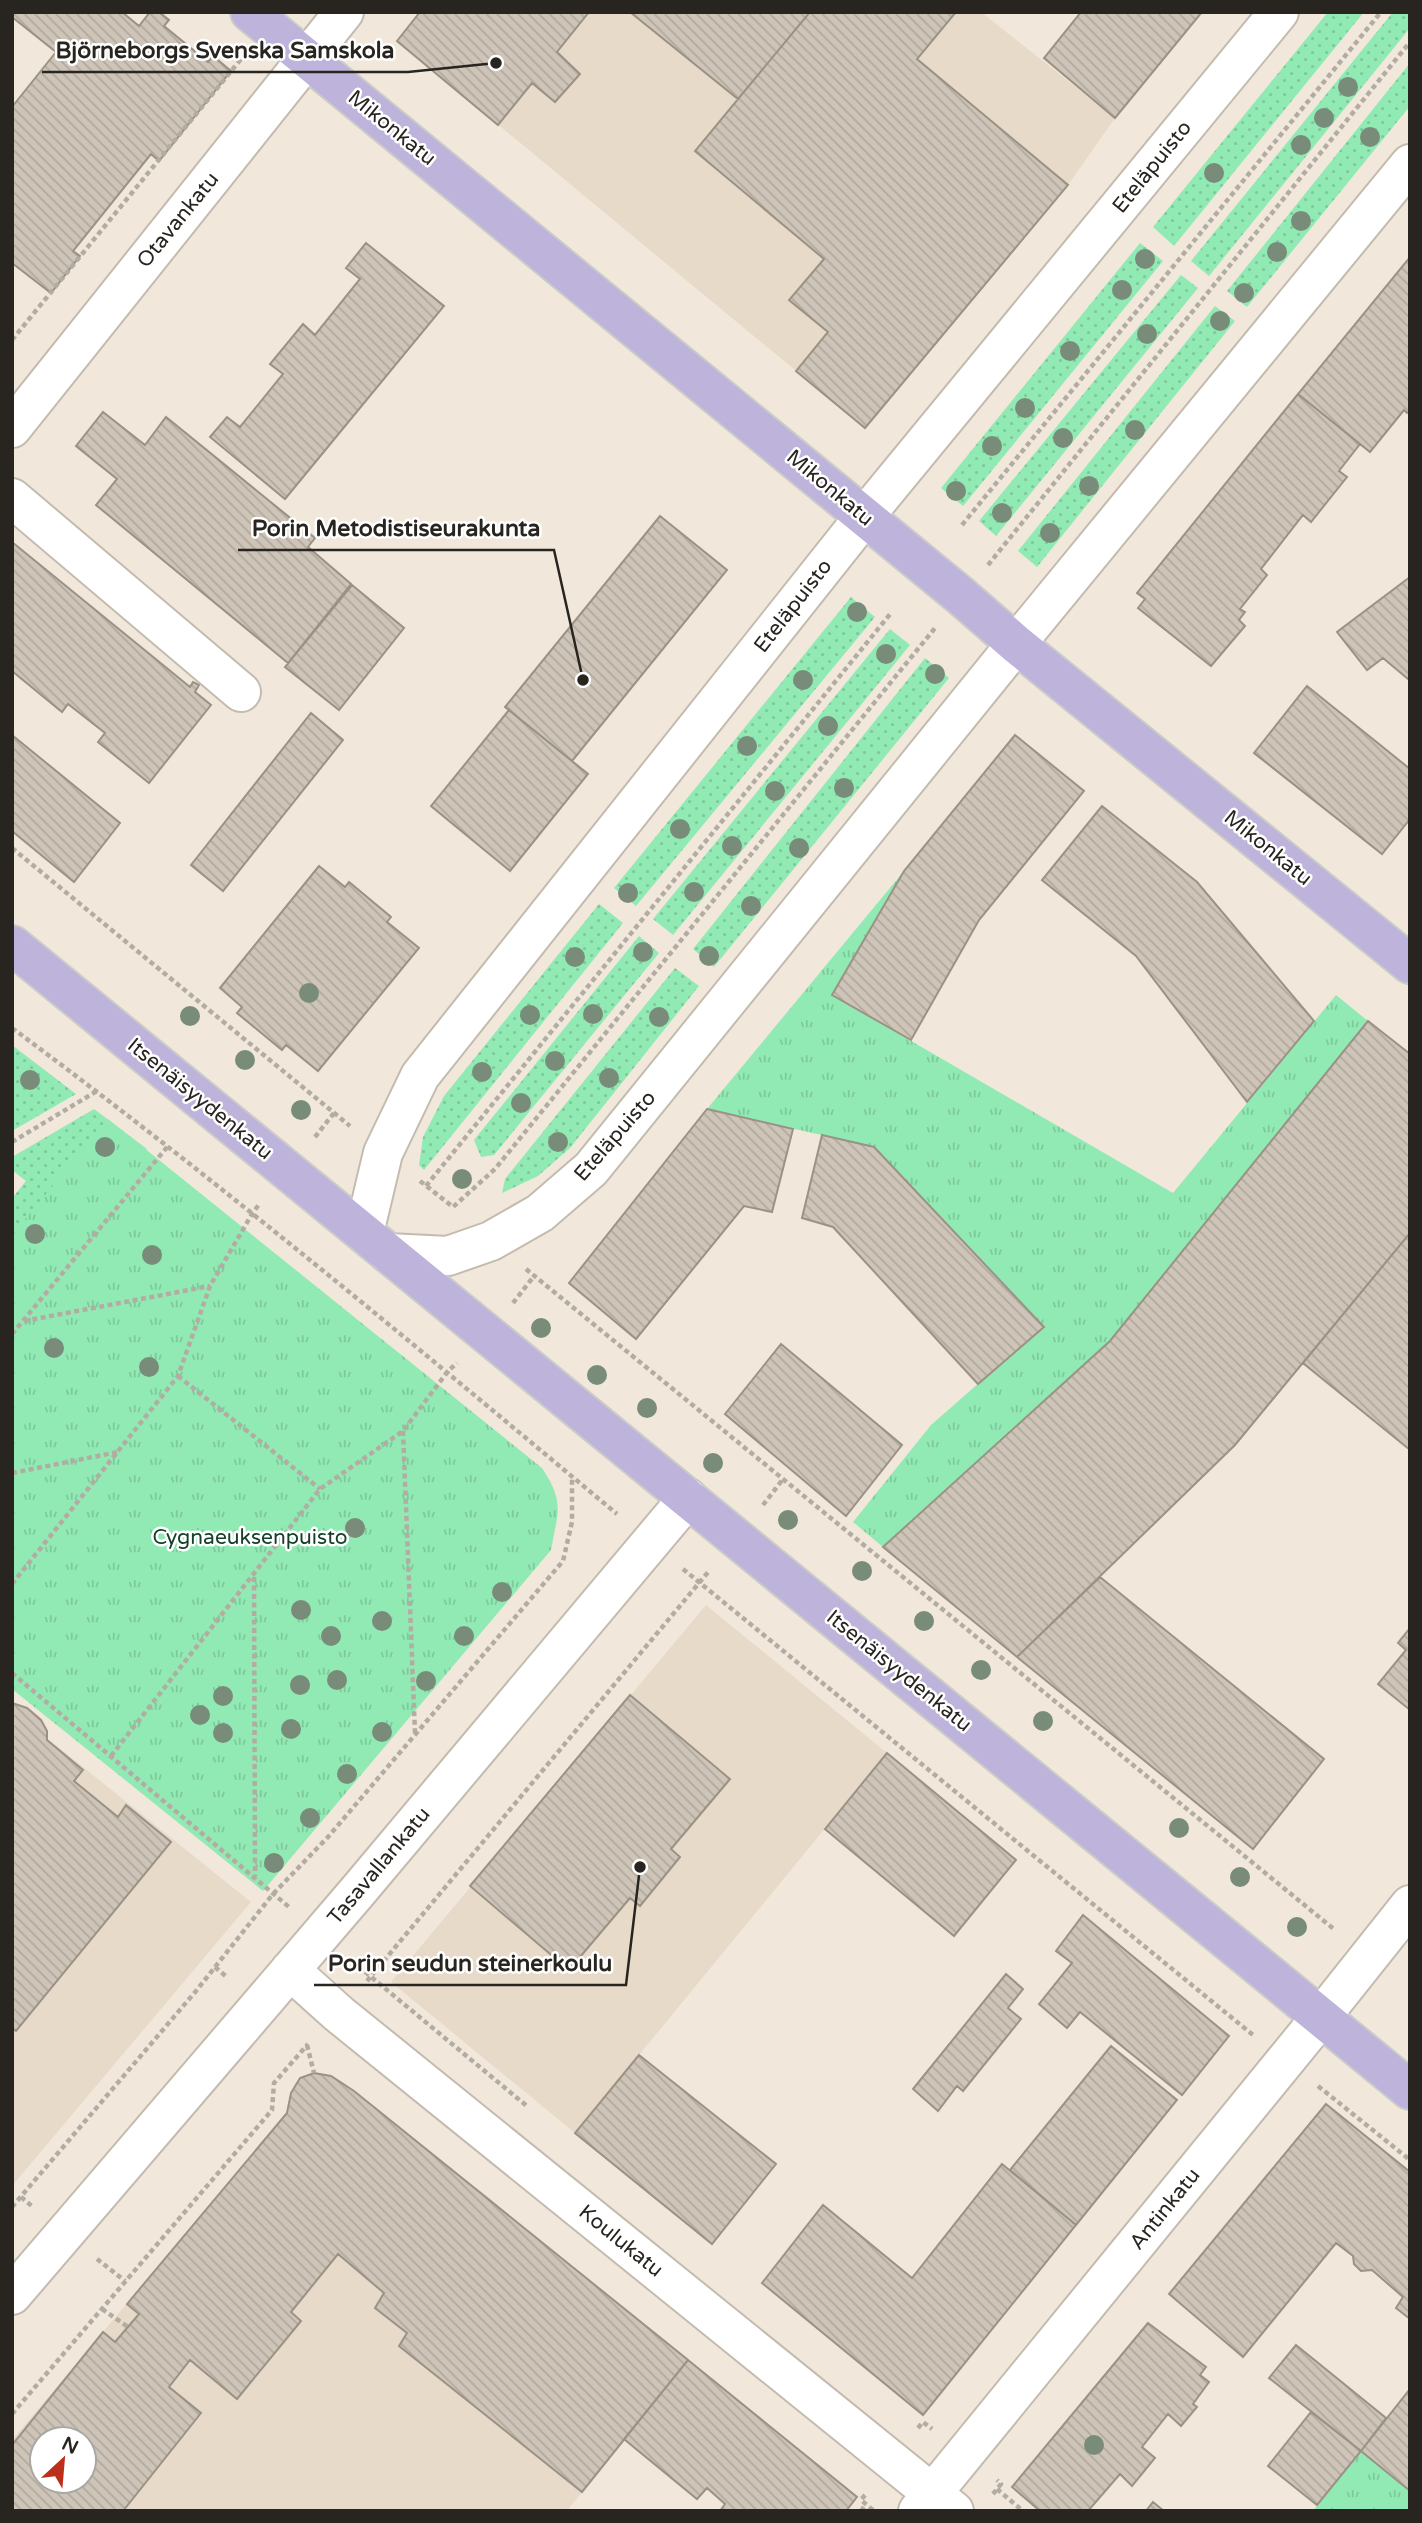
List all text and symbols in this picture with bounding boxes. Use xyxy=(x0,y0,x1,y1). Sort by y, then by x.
callout: Björneborgs Svenska Samskola xyxy=(42,28,408,72)
text: Björneborgs Svenska Samskola xyxy=(56,37,394,65)
street label: Mikonkatu xyxy=(343,85,441,171)
street label: Eteläpuisto xyxy=(1107,116,1197,218)
street label: Otavankatu xyxy=(132,167,224,273)
street label: Mikonkatu xyxy=(781,444,879,532)
callout: Porin Metodistiseurakunta xyxy=(238,506,554,550)
text: Porin Metodistiseurakunta xyxy=(252,515,540,543)
street label: Eteläpuisto xyxy=(749,554,837,658)
street label: Mikonkatu xyxy=(1219,805,1317,891)
street label: Itsenäisyydenkatu xyxy=(122,1033,278,1165)
street label: Eteläpuisto xyxy=(569,1086,661,1186)
park label: Cygnaeuksenpuisto xyxy=(152,1525,348,1550)
street label: Itsenäisyydenkatu xyxy=(821,1605,977,1737)
street label: Tasavallankatu xyxy=(322,1802,436,1930)
callout: Porin seudun steinerkoulu xyxy=(314,1941,626,1985)
text: Porin seudun steinerkoulu xyxy=(328,1950,612,1978)
street label: Antinkatu xyxy=(1125,2163,1205,2255)
street label: Koulukatu xyxy=(574,2199,668,2283)
north arrow xyxy=(28,2425,98,2495)
text: N xyxy=(58,2432,82,2459)

